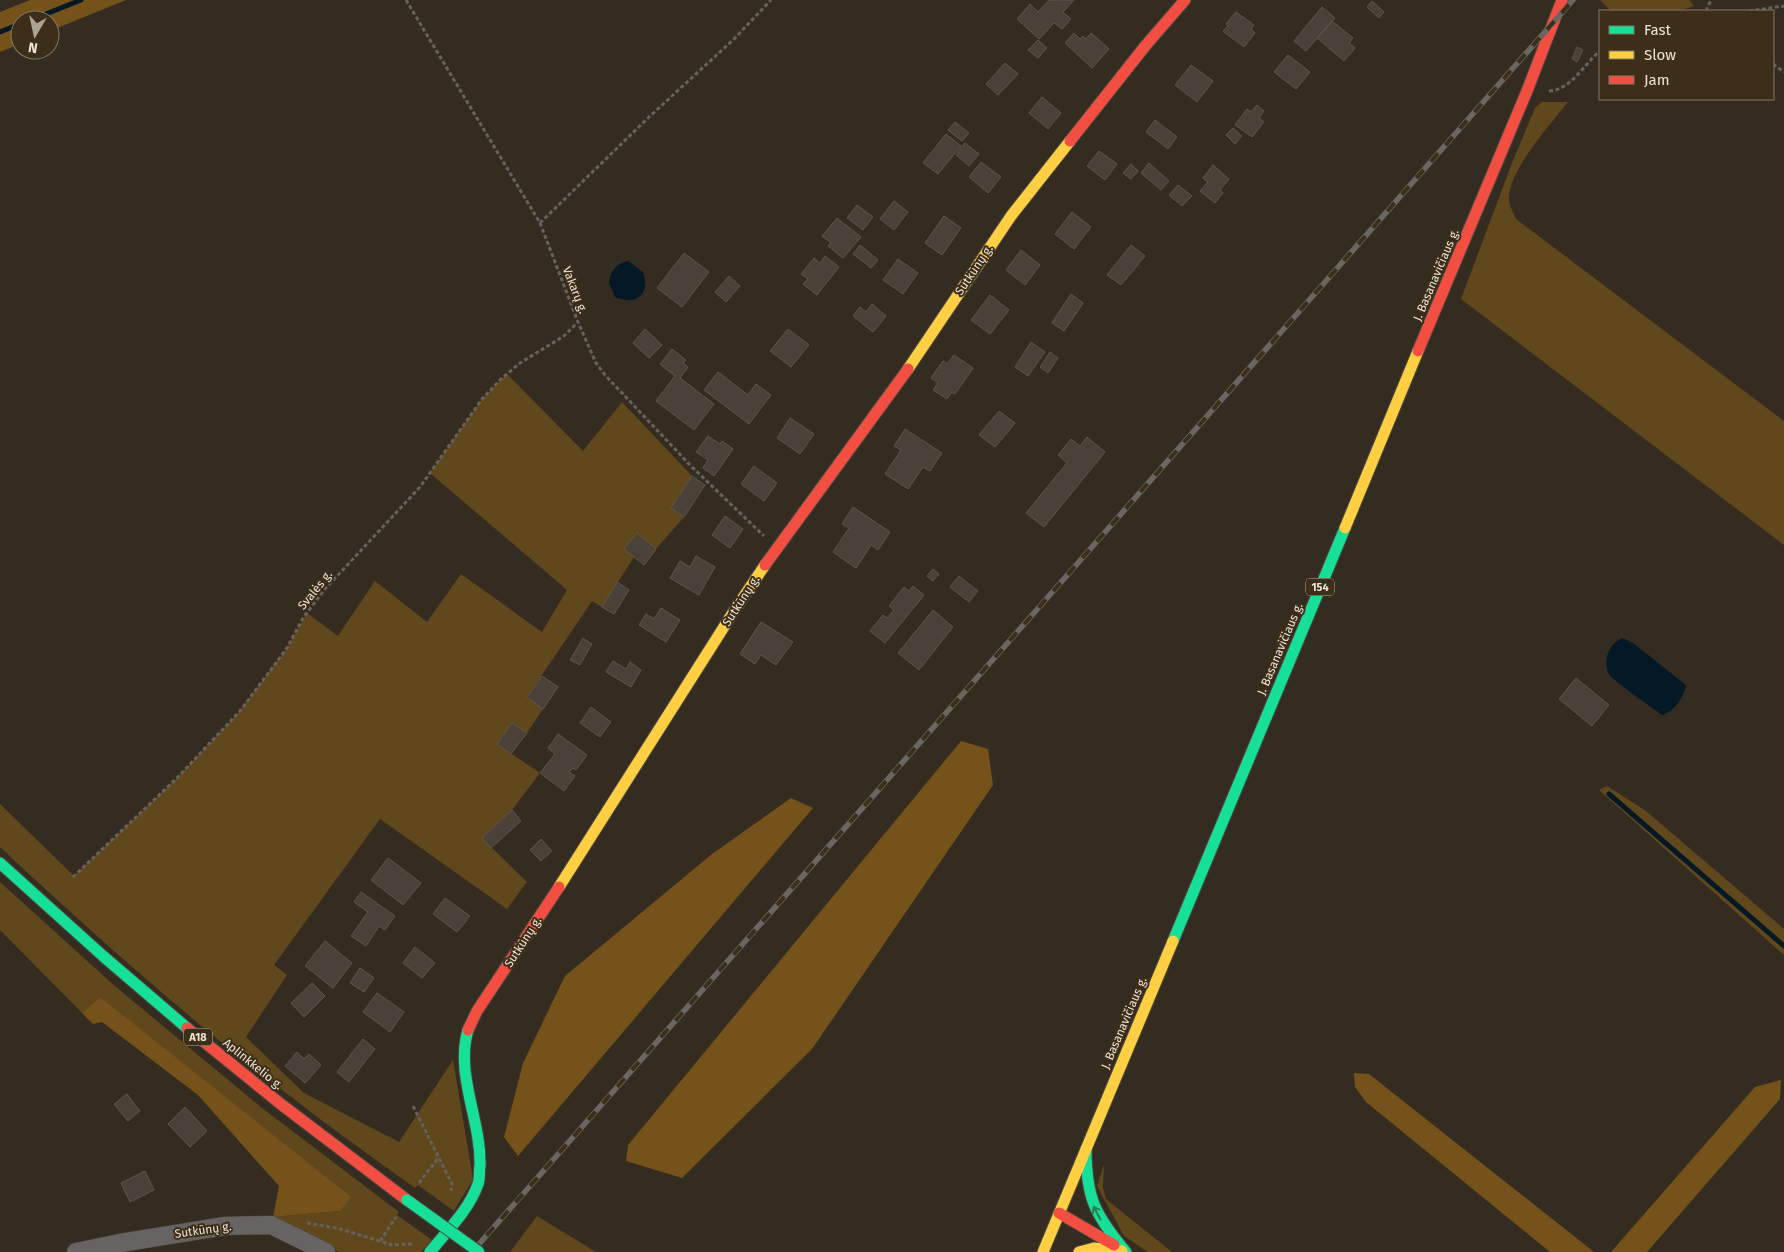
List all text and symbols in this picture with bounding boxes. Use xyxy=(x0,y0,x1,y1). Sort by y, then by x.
north arrow xyxy=(10,10,60,60)
legend xyxy=(1599,10,1774,100)
text: Fast xyxy=(1644,21,1671,39)
text: N xyxy=(27,38,39,56)
text: Slow xyxy=(1644,46,1676,64)
text: Jam xyxy=(1644,71,1670,89)
street label: J. Basanavičiaus g. xyxy=(1410,227,1462,323)
street label: Sutkūnų g. xyxy=(952,242,996,298)
street label: Vakarų g. xyxy=(560,265,590,316)
street label: Svalės g. xyxy=(295,567,335,612)
street label: Sutkūnų g. xyxy=(720,573,763,629)
road number: 154 xyxy=(1306,578,1334,596)
street label: J. Basanavičiaus g. xyxy=(1254,601,1306,697)
street label: Sutkūnų g. xyxy=(502,914,545,970)
street label: J. Basanavičiaus g. xyxy=(1098,975,1150,1071)
road number: A18 xyxy=(184,1028,212,1046)
street label: Aplinkkelio g. xyxy=(220,1036,286,1092)
one-way arrow xyxy=(1091,1206,1101,1221)
street label: Sutkūnų g. xyxy=(174,1219,232,1241)

